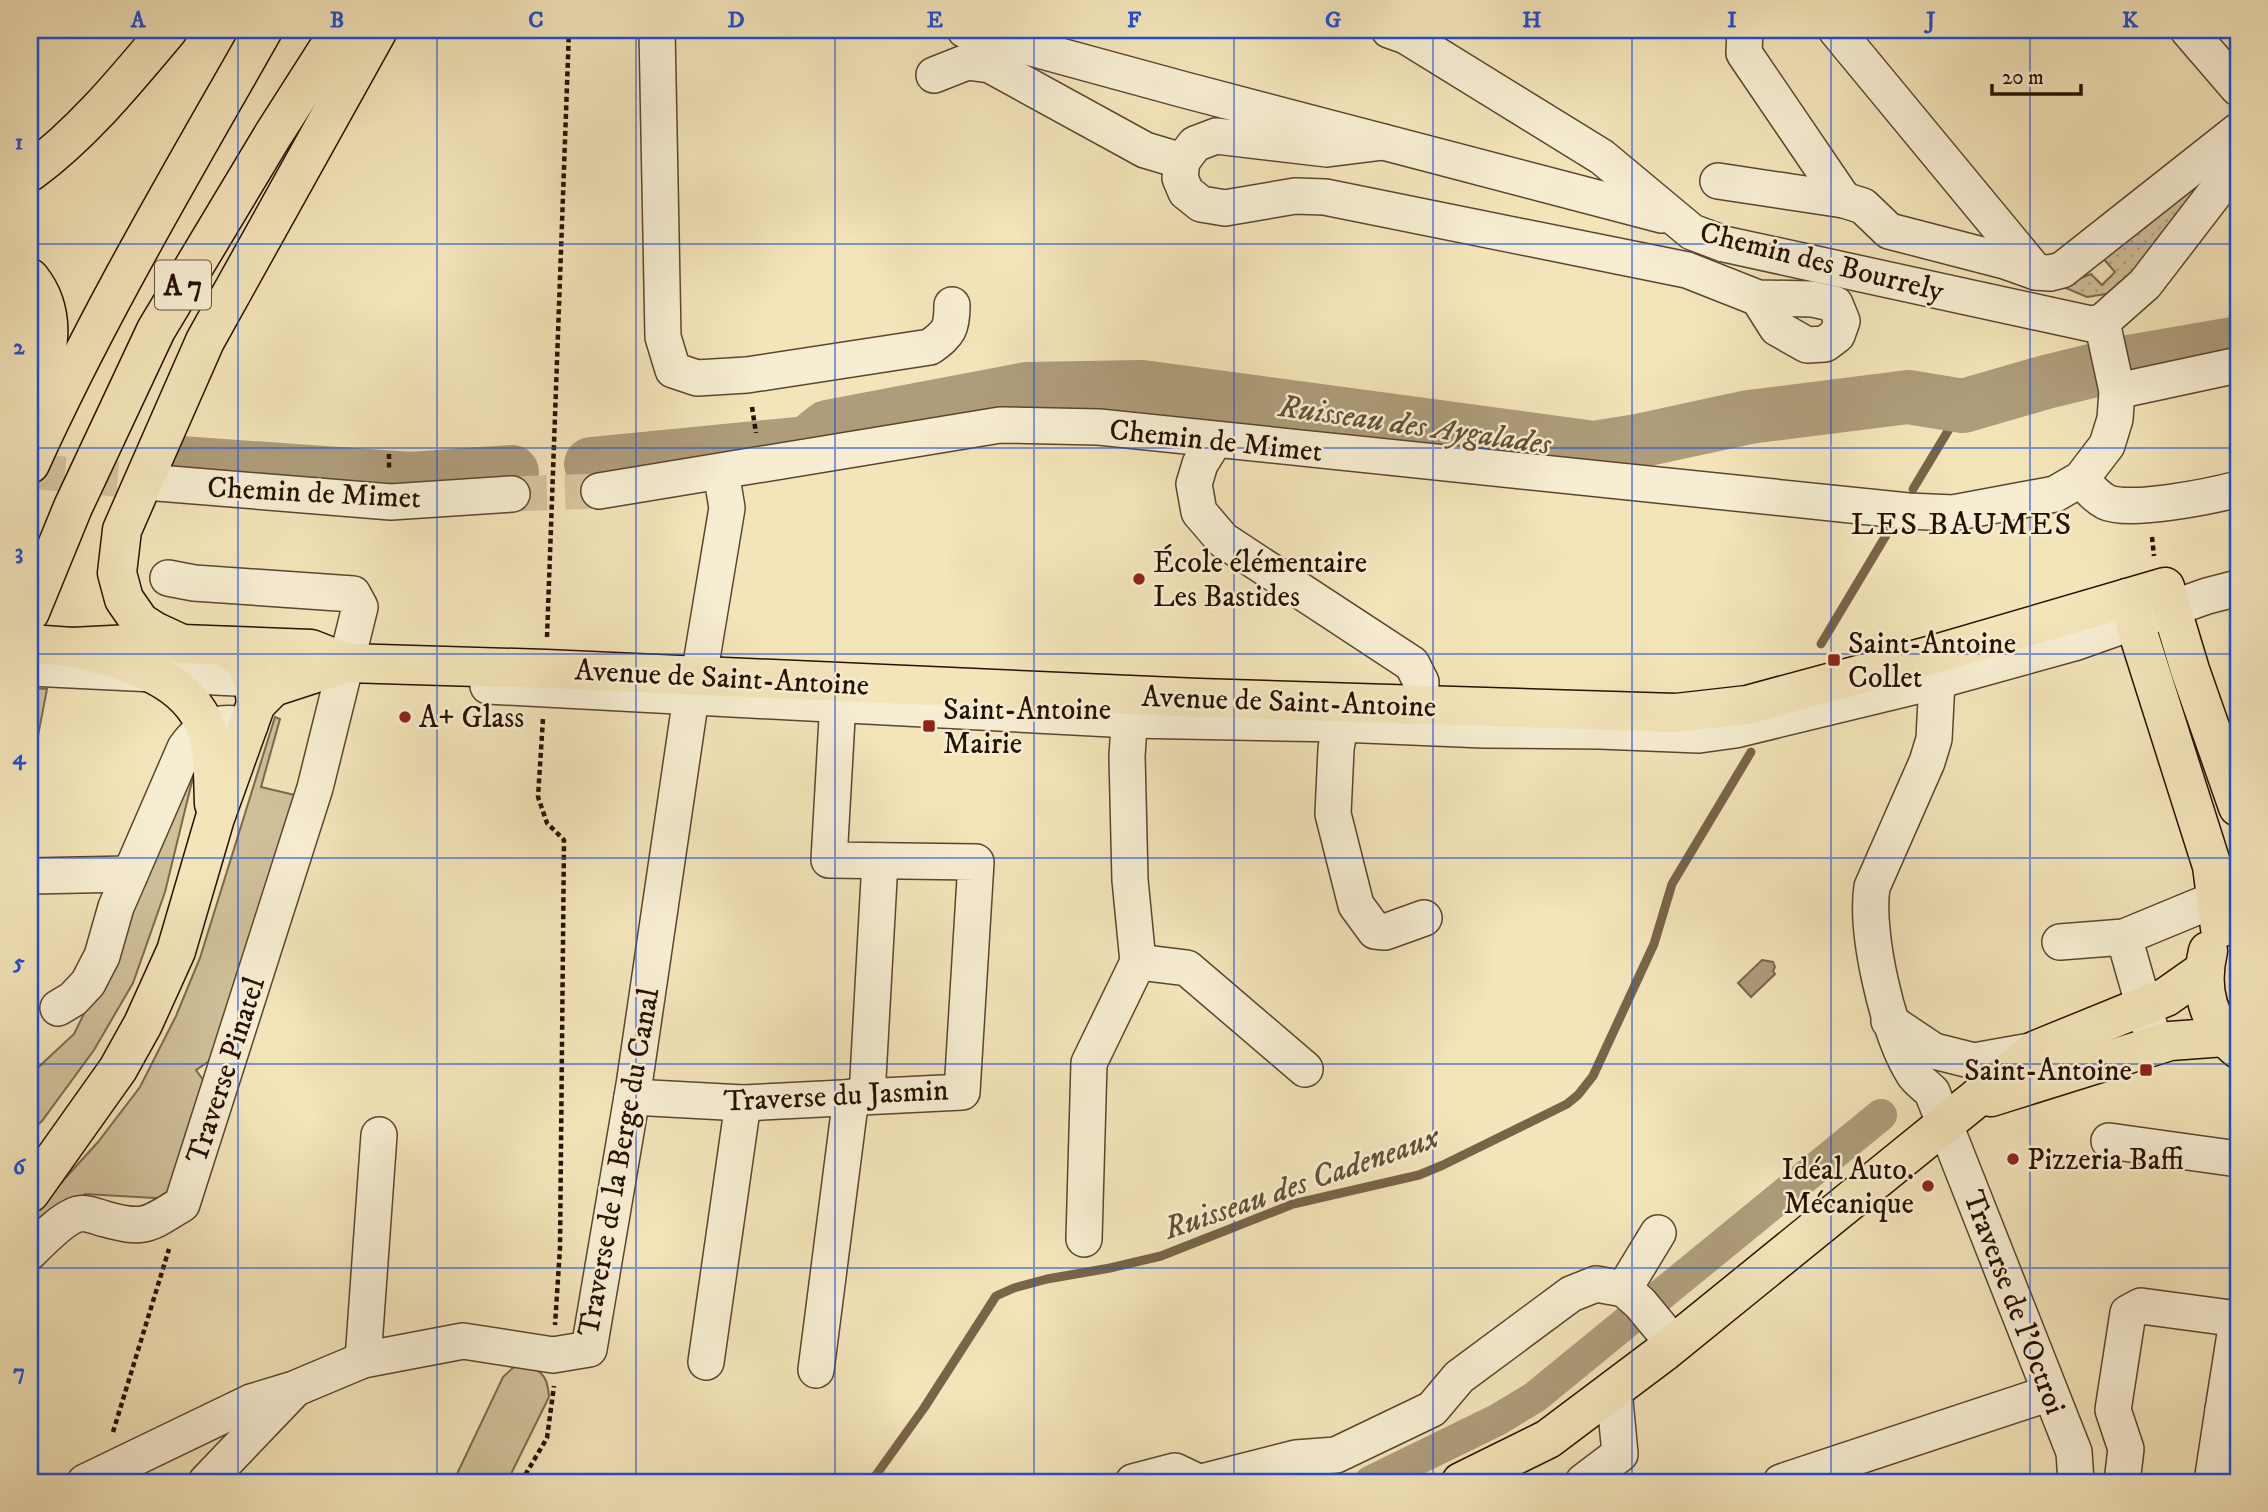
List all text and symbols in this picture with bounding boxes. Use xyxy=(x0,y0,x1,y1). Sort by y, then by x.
text: A xyxy=(130,6,147,35)
text: B xyxy=(330,6,344,35)
text: C xyxy=(528,6,544,35)
text: D xyxy=(727,6,745,35)
text: E xyxy=(927,6,943,35)
text: F xyxy=(1127,6,1142,35)
text: G xyxy=(1325,6,1341,35)
text: H xyxy=(1522,6,1542,35)
text: I xyxy=(1727,6,1737,35)
text: J xyxy=(1923,6,1936,35)
text: K xyxy=(2122,6,2139,35)
scale bar xyxy=(1992,52,2081,96)
text: 20 m xyxy=(2002,65,2044,91)
text: 1 xyxy=(15,128,23,157)
street label: Chemin des Bourrely xyxy=(1696,214,1948,311)
road number: A 7 xyxy=(155,260,211,310)
text: 2 xyxy=(13,333,25,362)
water label: Ruisseau des Aygalades xyxy=(1275,387,1555,465)
street label: Chemin de Mimet xyxy=(1108,412,1324,471)
street label: Chemin de Mimet xyxy=(206,469,422,518)
district label: LES BAUMES xyxy=(1851,505,2073,545)
text: 3 xyxy=(15,538,23,567)
place label: École élémentaire Les Bastides xyxy=(1153,544,1367,616)
marker: École élémentaire Les Bastides xyxy=(1131,571,1147,587)
place label: Saint-Antoine Collet xyxy=(1848,626,2016,697)
street label: Avenue de Saint-Antoine xyxy=(574,652,870,705)
marker: Saint-Antoine Collet xyxy=(1826,652,1842,668)
street label: Avenue de Saint-Antoine xyxy=(1141,679,1437,726)
place label: Saint-Antoine Mairie xyxy=(943,692,1111,763)
place label: A+ Glass xyxy=(419,700,524,737)
marker: A+ Glass xyxy=(397,709,413,725)
marker: Saint-Antoine Mairie xyxy=(921,718,937,734)
text: 4 xyxy=(12,743,27,772)
text: 5 xyxy=(12,948,25,977)
street label: Traverse Pinatel xyxy=(179,973,274,1168)
street label: Traverse de la Berge du Canal xyxy=(571,985,668,1339)
place label: Saint-Antoine xyxy=(1964,1053,2132,1090)
marker: Saint-Antoine xyxy=(2138,1062,2154,1078)
street label: Traverse du Jasmin xyxy=(723,1072,950,1121)
water label: Ruisseau des Cadeneaux xyxy=(1158,1117,1447,1250)
place label: Pizzeria Baffi xyxy=(2027,1142,2184,1179)
marker: Pizzeria Baffi xyxy=(2005,1151,2021,1167)
place label: Idéal Auto. Mécanique xyxy=(1782,1152,1914,1223)
text: 6 xyxy=(13,1153,27,1182)
marker: Idéal Auto. Mécanique xyxy=(1920,1178,1936,1194)
street label: Traverse de l'Octroi xyxy=(1954,1185,2073,1420)
text: 7 xyxy=(13,1358,25,1387)

